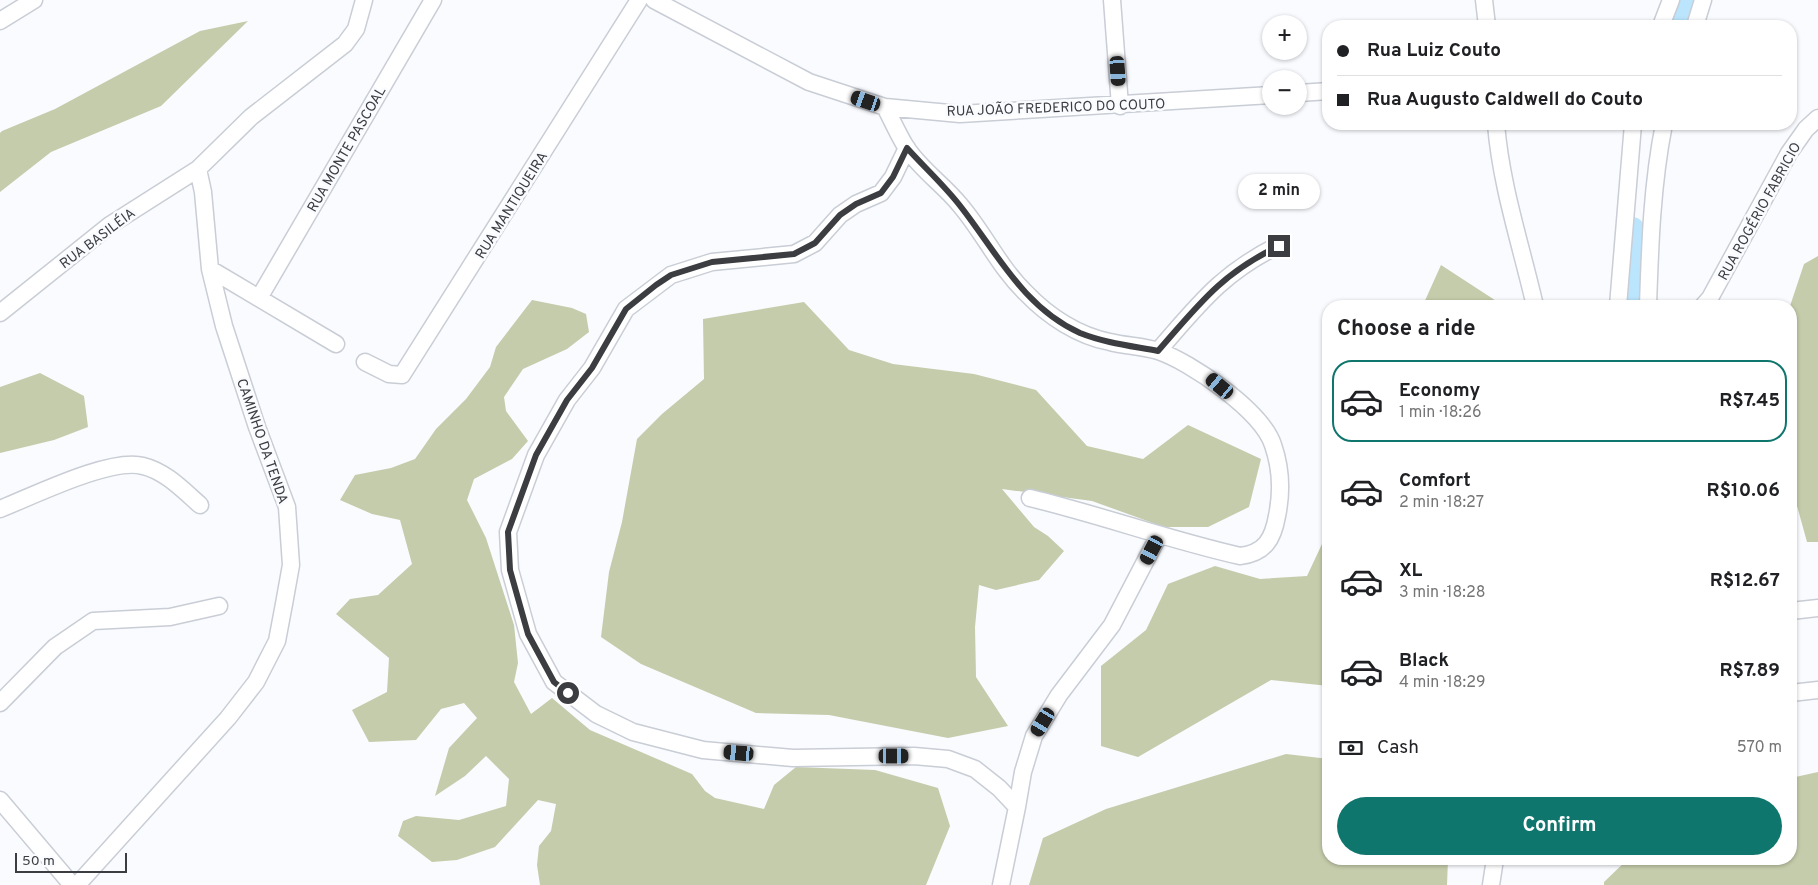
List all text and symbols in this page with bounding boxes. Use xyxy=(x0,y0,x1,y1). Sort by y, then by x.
map controls xyxy=(1262,15,1307,115)
button: + xyxy=(1262,15,1307,60)
text: Rua Luiz Couto xyxy=(1367,39,1501,63)
car xyxy=(1109,56,1126,86)
button: − xyxy=(1262,70,1307,115)
street label: RUA MONTE PASCOAL xyxy=(304,84,390,215)
text: Rua Augusto Caldwell do Couto xyxy=(1367,88,1643,112)
car xyxy=(849,89,882,113)
street label: RUA JOÃO FREDERICO DO COUTO xyxy=(946,96,1166,121)
street label: RUA ROGÉRIO FABRICIO xyxy=(1714,139,1805,284)
street label: RUA MANTIQUEIRA xyxy=(472,149,552,263)
callout: 2 min xyxy=(1238,174,1320,208)
text: 2 min xyxy=(1258,181,1300,201)
street label: RUA BASILÉIA xyxy=(56,205,139,273)
route end xyxy=(1268,235,1290,257)
text: Choose a ride xyxy=(1337,316,1475,343)
car xyxy=(1203,371,1236,401)
street label: CAMINHO DA TENDA xyxy=(232,377,291,506)
icon: car xyxy=(1339,379,1384,424)
text: Economy xyxy=(1399,379,1480,403)
text: R$7.45 xyxy=(1719,389,1780,413)
text: 1 min · 18:26 xyxy=(1399,403,1482,423)
icon: car xyxy=(1339,469,1384,514)
text: Comfort xyxy=(1399,469,1471,493)
text: R$10.06 xyxy=(1707,479,1780,503)
text: 2 min · 18:27 xyxy=(1399,493,1484,513)
car xyxy=(1138,533,1165,567)
icon: car xyxy=(1339,559,1384,604)
text: XL xyxy=(1399,559,1422,583)
text: R$12.67 xyxy=(1710,569,1780,593)
text: 3 min · 18:28 xyxy=(1399,583,1485,603)
icon: car xyxy=(1339,649,1384,694)
text: Black xyxy=(1399,649,1449,673)
text: R$7.89 xyxy=(1719,659,1780,683)
text: 4 min · 18:29 xyxy=(1399,673,1486,693)
route start xyxy=(557,682,579,704)
car xyxy=(1028,705,1057,739)
icon: cash xyxy=(1337,734,1365,762)
text: Cash xyxy=(1377,736,1419,760)
text: 570 m xyxy=(1737,738,1782,758)
car xyxy=(723,744,754,762)
car xyxy=(879,749,909,764)
button: Confirm xyxy=(1337,797,1782,855)
scale bar xyxy=(15,850,128,873)
text: 50 m xyxy=(22,853,55,870)

